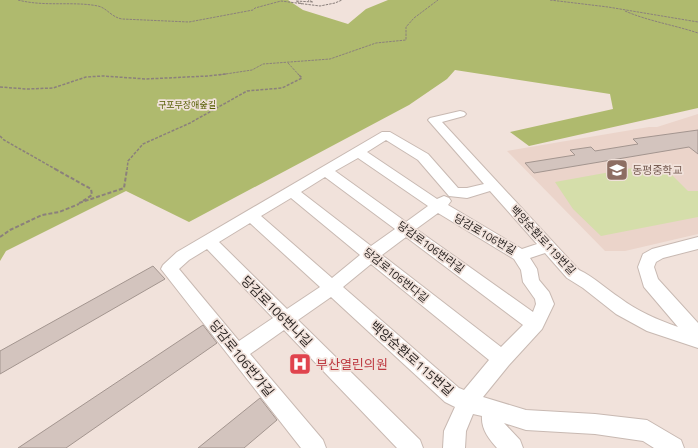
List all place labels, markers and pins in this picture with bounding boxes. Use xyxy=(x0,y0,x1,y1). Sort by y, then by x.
school or university icon: 동평중학교 xyxy=(604,157,630,183)
place label: 동평중학교 xyxy=(632,162,683,178)
hospital icon: 부산열린의원 xyxy=(287,351,313,377)
place label: 부산열린의원 xyxy=(316,354,388,374)

